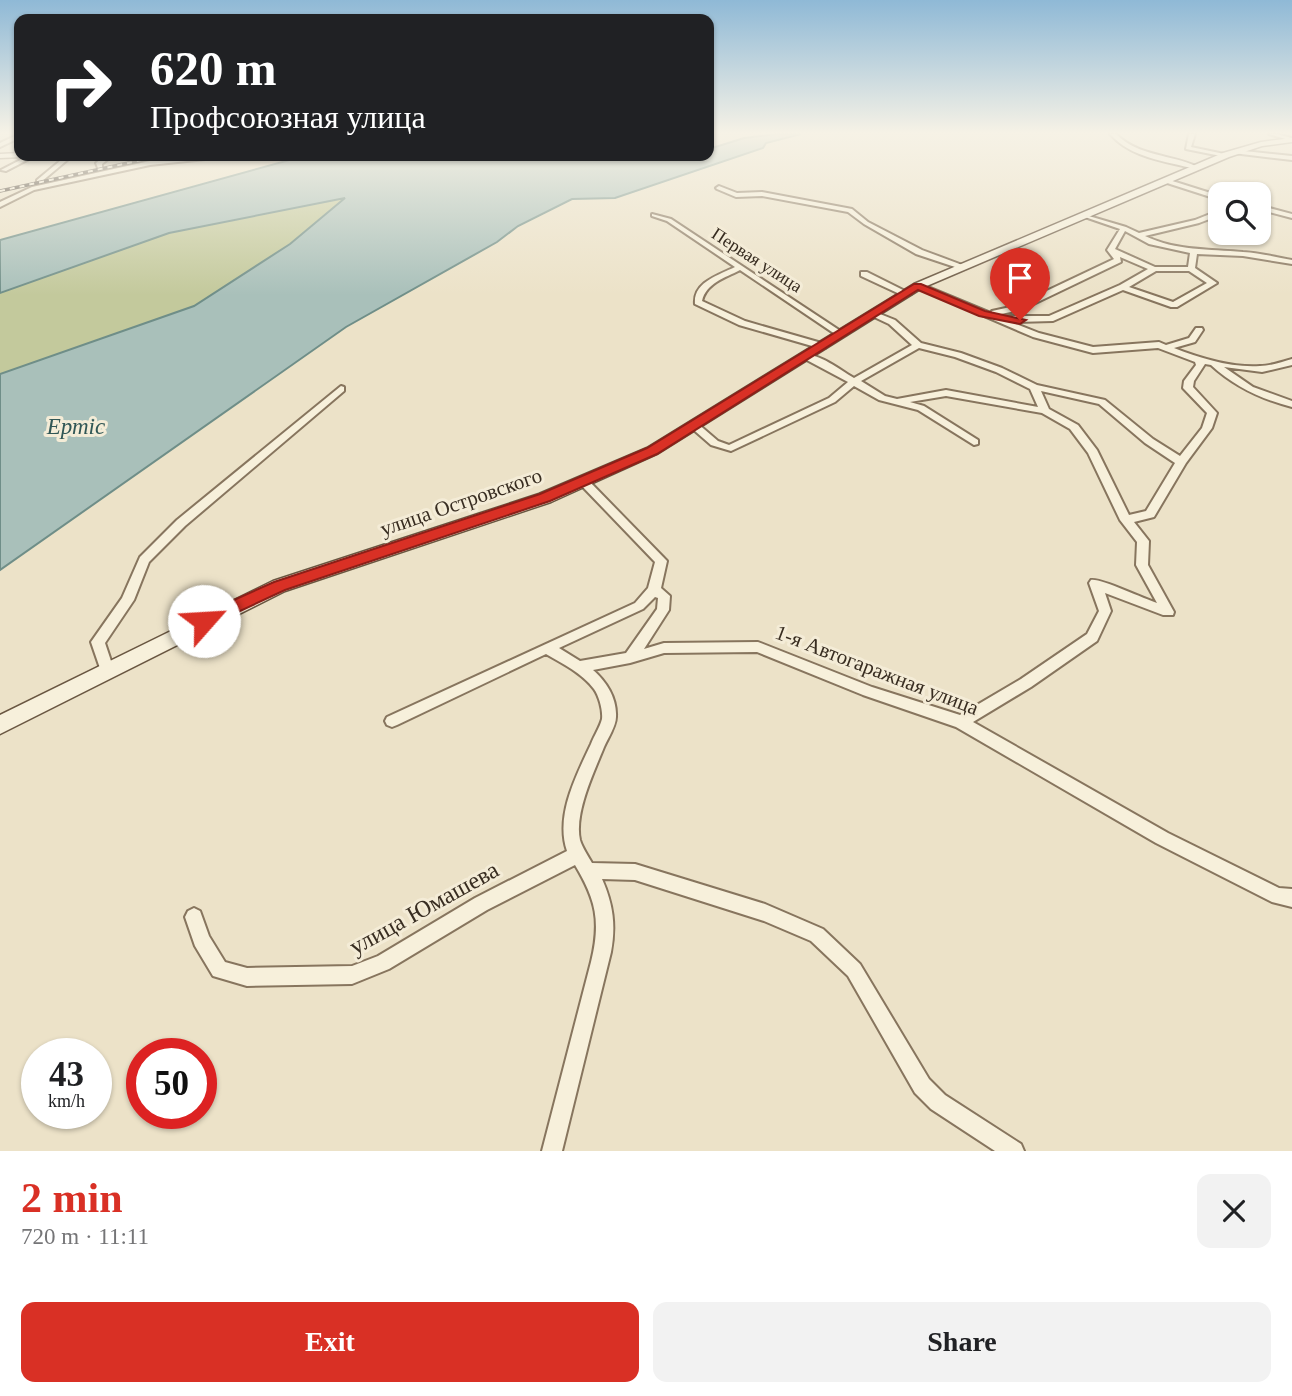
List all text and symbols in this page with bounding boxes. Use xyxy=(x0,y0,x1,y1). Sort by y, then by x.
text: 620 m xyxy=(150,41,277,96)
icon: right xyxy=(35,42,126,133)
text: Профсоюзная улица xyxy=(150,99,426,135)
map controls xyxy=(1208,182,1271,245)
button: search xyxy=(1208,182,1271,245)
street label: Первая улица xyxy=(708,223,806,297)
pin xyxy=(990,248,1050,320)
icon: arrive xyxy=(1001,259,1039,297)
water label: Ертіс xyxy=(46,414,105,439)
street label: улица Островского xyxy=(377,463,545,541)
position arrow xyxy=(167,584,241,658)
street label: 1-я Автогаражная улица xyxy=(772,620,983,720)
street label: улица Юмашева xyxy=(345,856,503,960)
speed limit sign: 50 xyxy=(126,1038,217,1129)
text: 43 xyxy=(49,1055,84,1094)
text: km/h xyxy=(48,1091,85,1111)
button: close xyxy=(1197,1174,1271,1248)
text: 2 min xyxy=(21,1175,123,1221)
text: 720 m · 11:11 xyxy=(21,1224,149,1249)
button: Exit xyxy=(21,1302,639,1382)
button: Share xyxy=(653,1302,1271,1382)

